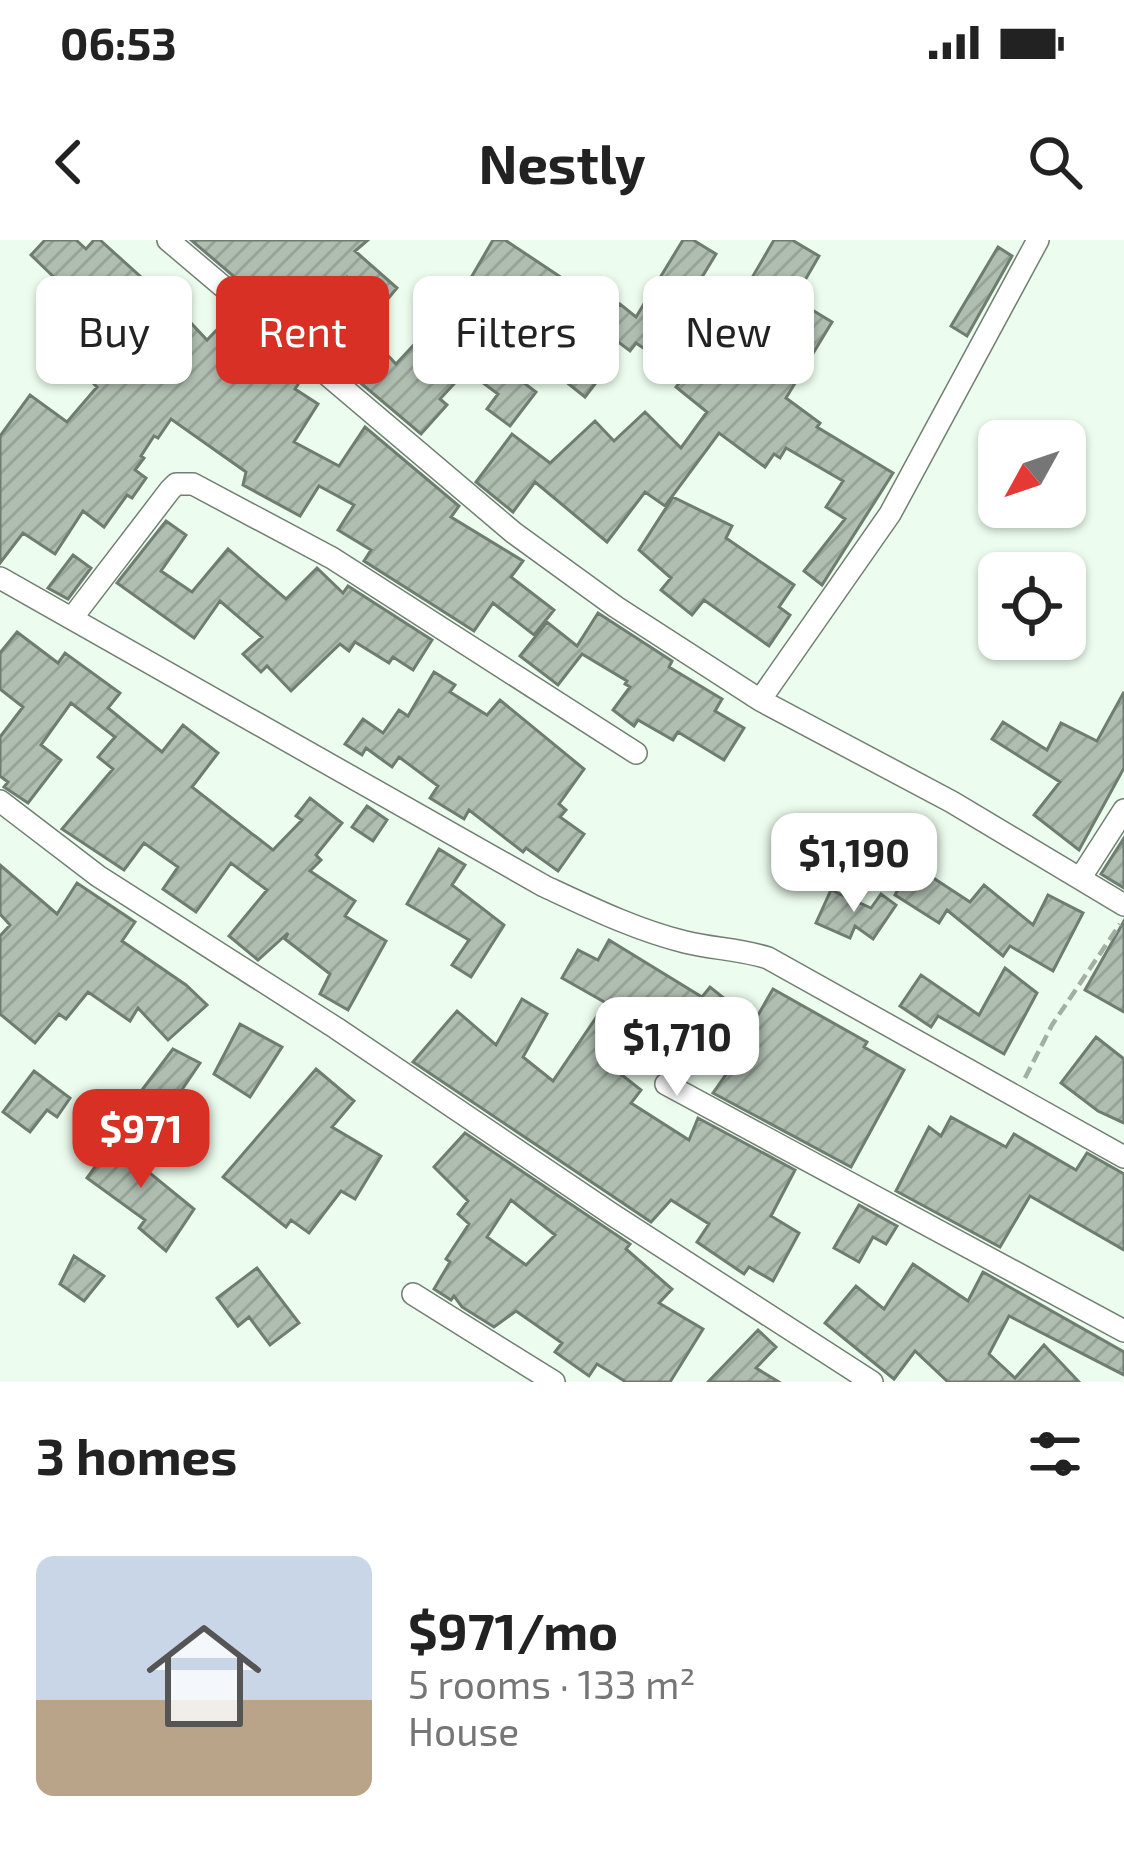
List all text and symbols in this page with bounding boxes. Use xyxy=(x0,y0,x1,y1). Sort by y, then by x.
text: 06:53 xyxy=(60,15,177,69)
icon: back xyxy=(36,129,102,195)
icon: search xyxy=(1022,129,1088,195)
text: Nestly xyxy=(478,130,646,195)
chip: Buy xyxy=(36,276,192,384)
chip: Rent xyxy=(216,276,389,384)
chip: Filters xyxy=(413,276,619,384)
chip: New xyxy=(643,276,814,384)
north arrow xyxy=(978,420,1086,528)
map controls xyxy=(978,420,1086,660)
button: locate xyxy=(978,552,1086,660)
pin: $1,190 xyxy=(756,813,952,915)
text: $1,190 xyxy=(798,828,910,875)
pin: $1,710 xyxy=(579,997,775,1099)
text: $1,710 xyxy=(622,1012,732,1059)
pin: $971 xyxy=(70,1089,212,1191)
text: $971 xyxy=(99,1104,183,1151)
icon: filters xyxy=(1022,1421,1088,1487)
text: 3 homes xyxy=(36,1424,237,1485)
text: $971/mo xyxy=(408,1599,618,1660)
icon: home xyxy=(132,1604,276,1748)
text: 5 rooms · 133 m² xyxy=(408,1660,696,1707)
text: House xyxy=(408,1707,519,1754)

